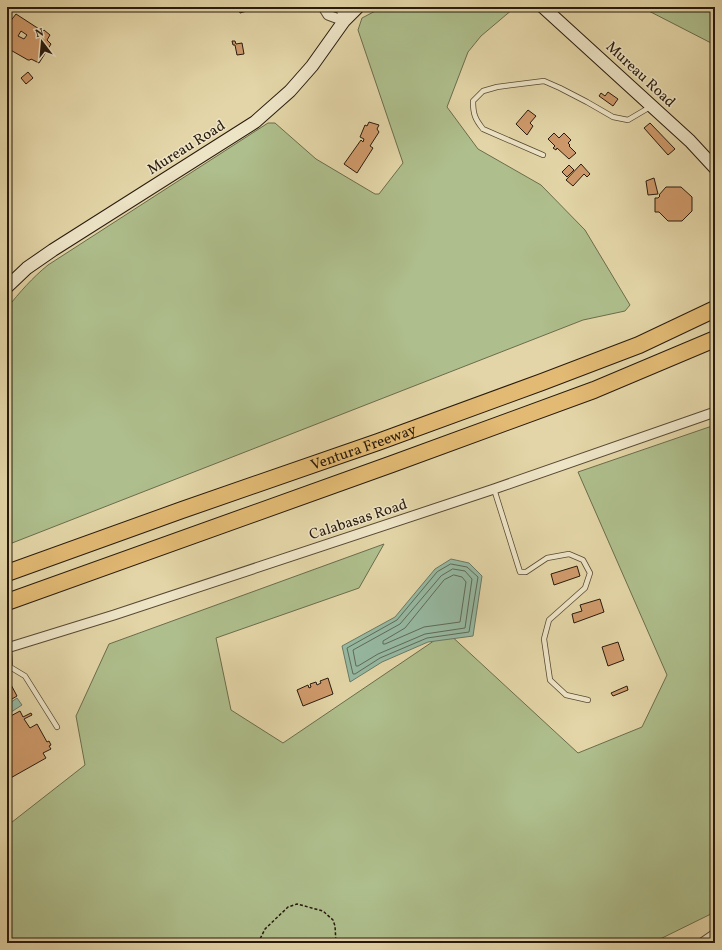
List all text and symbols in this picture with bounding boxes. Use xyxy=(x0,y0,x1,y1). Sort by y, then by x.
north arrow xyxy=(22,22,62,62)
text: N xyxy=(34,26,46,42)
street label: Mureau Road xyxy=(601,37,679,113)
street label: Mureau Road xyxy=(144,116,230,181)
street label: Ventura Freeway xyxy=(308,420,420,477)
street label: Calabasas Road xyxy=(307,495,410,546)

